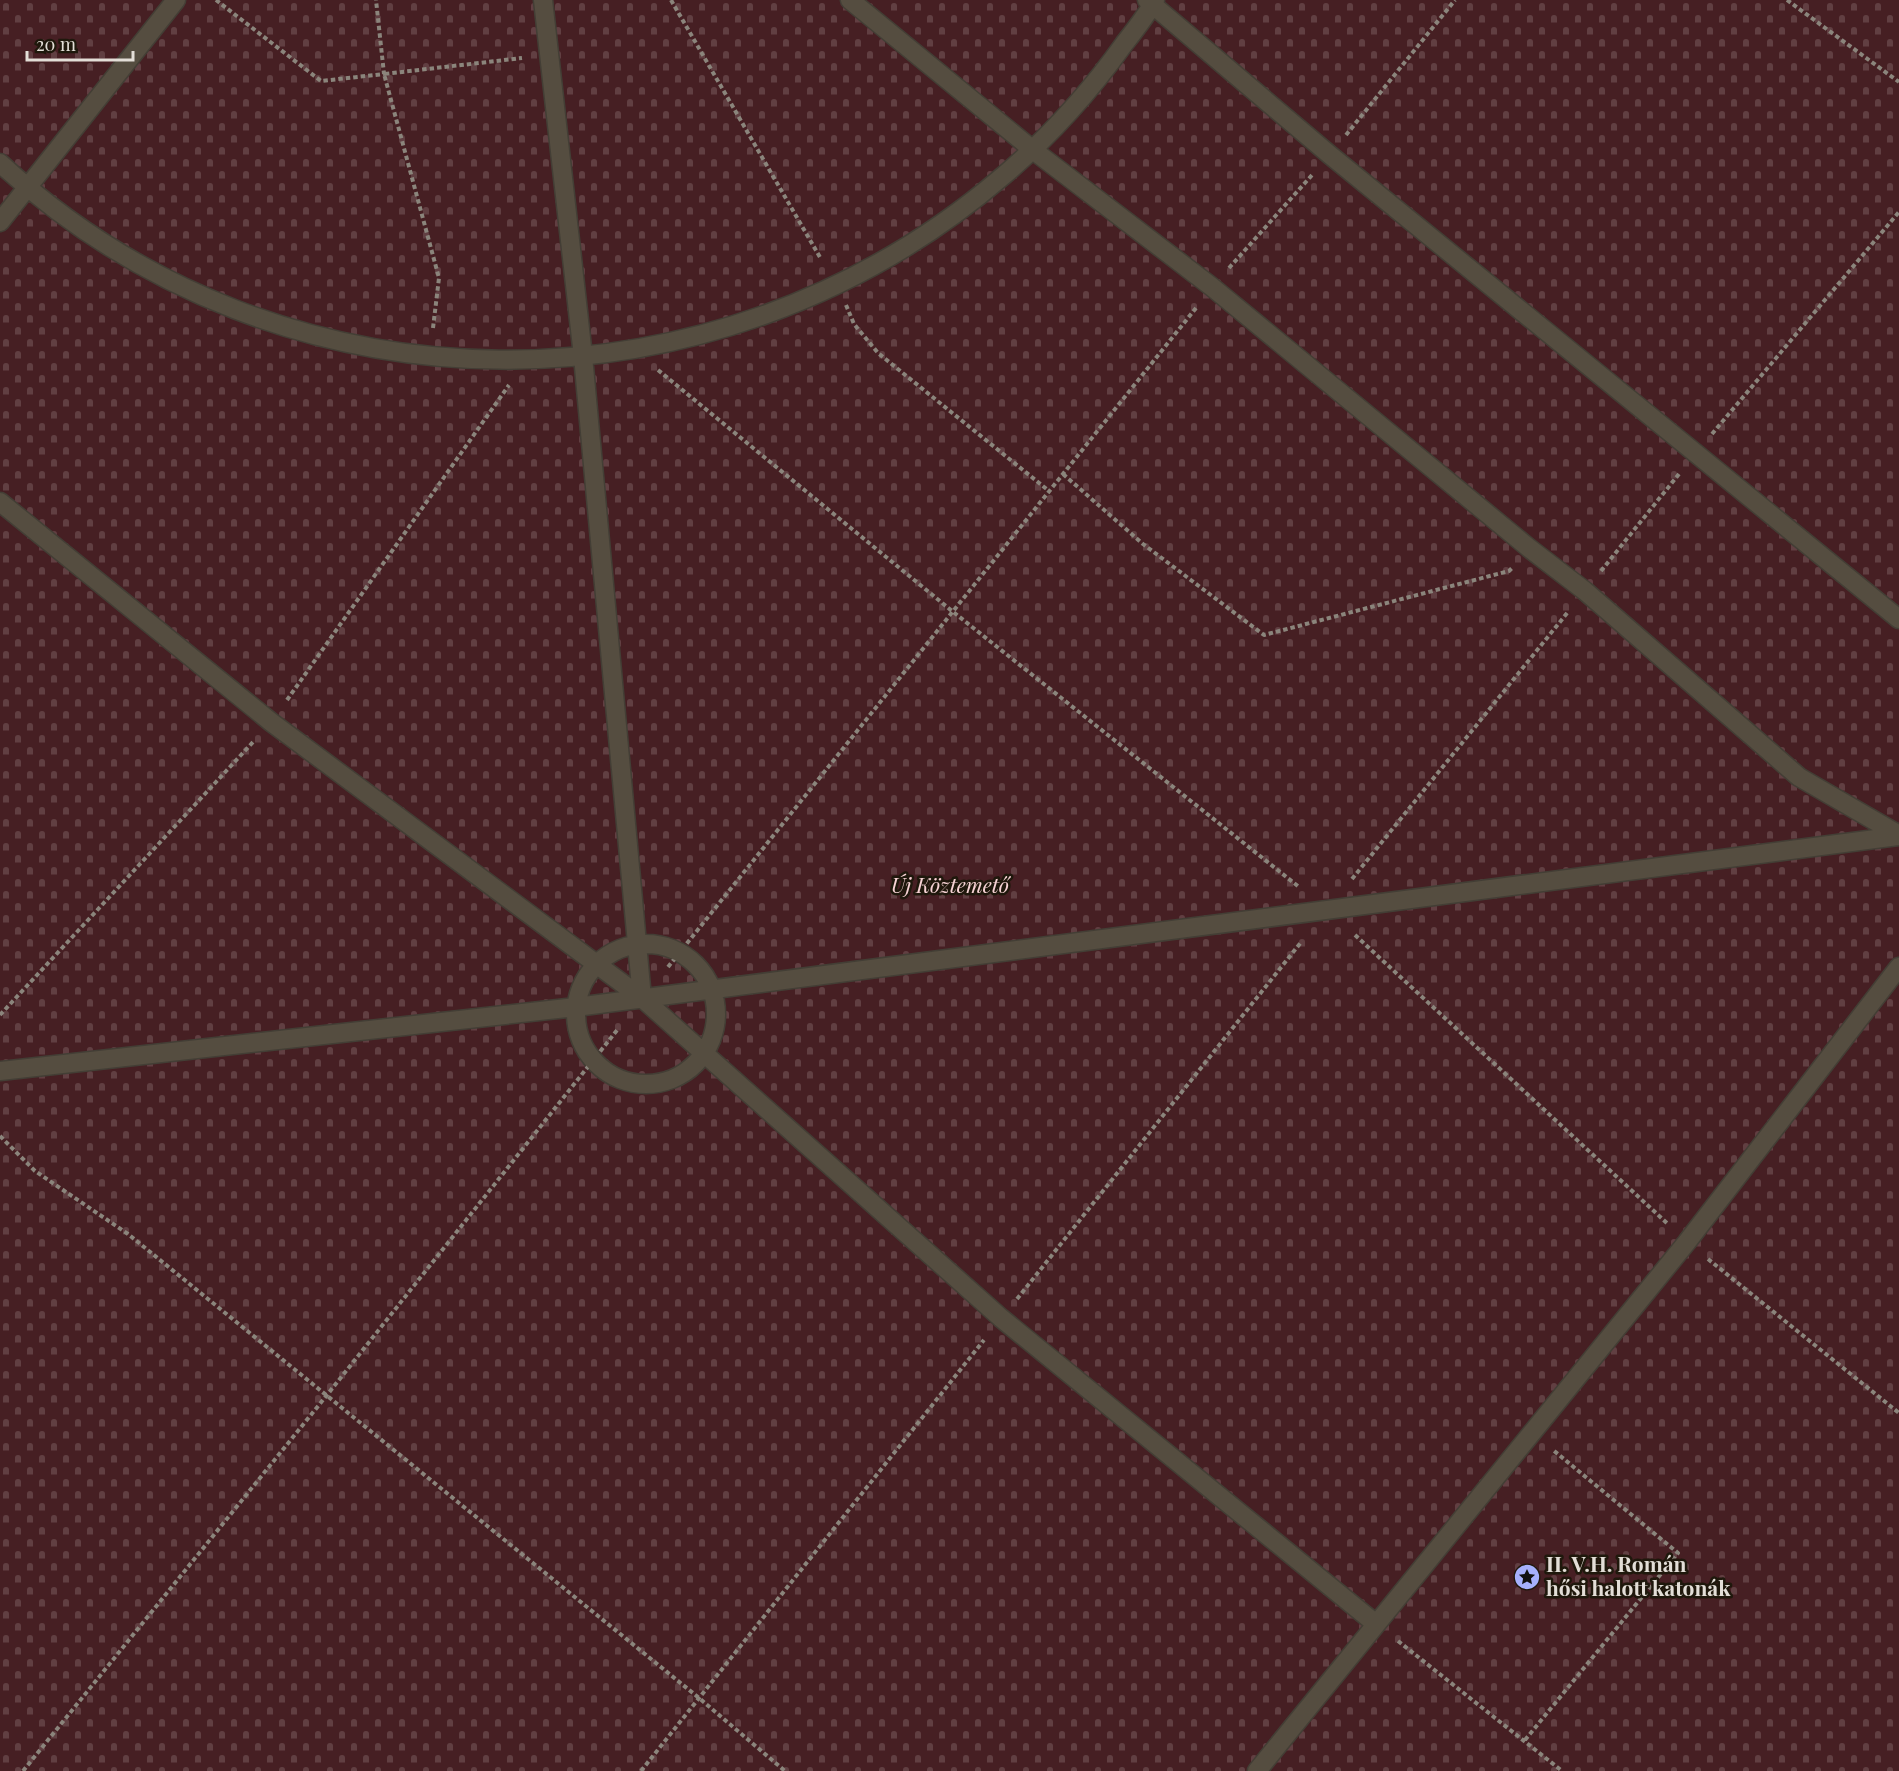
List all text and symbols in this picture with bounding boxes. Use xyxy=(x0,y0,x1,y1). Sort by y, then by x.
scale bar xyxy=(27,24,134,62)
text: 20 m xyxy=(36,32,76,56)
park label: Új Köztemető xyxy=(891,870,1012,898)
place label: II. V.H. Román hősi halott katonák xyxy=(1546,1549,1731,1601)
place icon: II. V.H. Román hősi halott katonák xyxy=(1512,1562,1542,1592)

